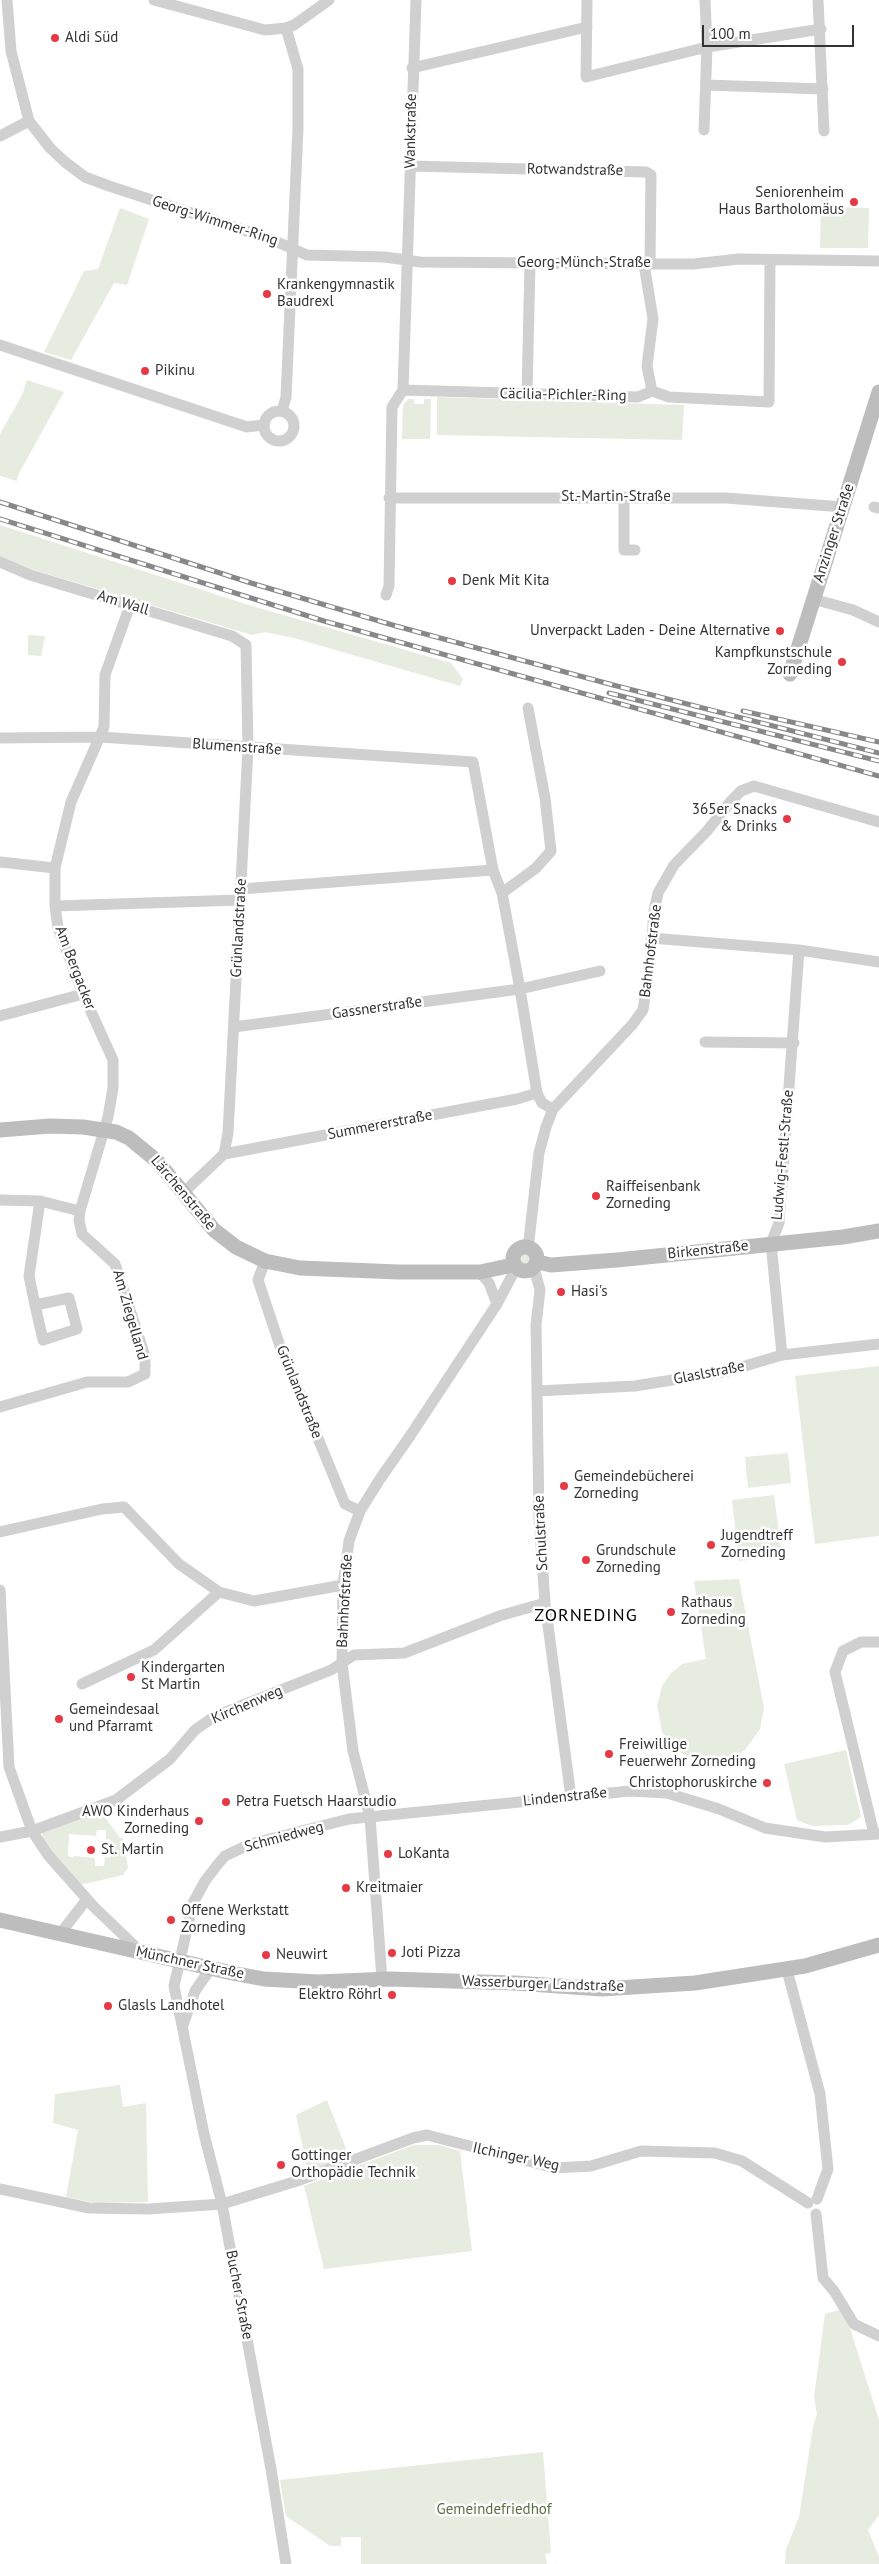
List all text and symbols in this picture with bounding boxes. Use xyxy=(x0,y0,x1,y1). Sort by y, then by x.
scale bar xyxy=(704,15,856,47)
text: 100 m xyxy=(710,24,751,43)
place label: Aldi Süd xyxy=(65,29,118,47)
marker: Aldi Süd xyxy=(49,32,61,44)
street label: Wankstraße xyxy=(401,93,421,169)
street label: Rotwandstraße xyxy=(527,160,623,180)
place label: Seniorenheim Haus Bartholomäus xyxy=(719,184,844,219)
street label: Georg-Wimmer-Ring xyxy=(150,192,280,250)
marker: Seniorenheim Haus Bartholomäus xyxy=(848,196,860,208)
street label: Georg-Münch-Straße xyxy=(517,254,651,272)
place label: Krankengymnastik Baudrexl xyxy=(277,276,395,311)
marker: Krankengymnastik Baudrexl xyxy=(261,288,273,300)
place label: Pikinu xyxy=(155,362,195,380)
marker: Pikinu xyxy=(139,365,151,377)
street label: Cäcilia-Pichler-Ring xyxy=(499,385,627,405)
street label: Anzinger Straße xyxy=(810,481,858,585)
street label: St.-Martin-Straße xyxy=(561,488,671,506)
place label: Denk Mit Kita xyxy=(462,572,549,590)
marker: Denk Mit Kita xyxy=(446,575,458,587)
street label: Am Wall xyxy=(95,587,151,619)
place label: Unverpackt Laden - Deine Alternative xyxy=(530,622,770,640)
marker: Unverpackt Laden - Deine Alternative xyxy=(774,625,786,637)
place label: Kampfkunstschule Zorneding xyxy=(715,644,832,679)
marker: Kampfkunstschule Zorneding xyxy=(836,656,848,668)
street label: Blumenstraße xyxy=(192,735,282,759)
place label: 365er Snacks & Drinks xyxy=(692,801,777,836)
marker: 365er Snacks & Drinks xyxy=(781,813,793,825)
street label: Grünlandstraße xyxy=(227,878,251,978)
street label: Bahnhofstraße xyxy=(636,903,666,999)
street label: Am Bergacker xyxy=(51,923,99,1013)
street label: Gassnerstraße xyxy=(331,993,423,1023)
street label: Ludwig-Festl-Straße xyxy=(768,1089,798,1221)
street label: Summererstraße xyxy=(326,1106,434,1144)
street label: Lärchenstraße xyxy=(147,1152,219,1234)
place label: Raiffeisenbank Zorneding xyxy=(606,1178,700,1213)
marker: Raiffeisenbank Zorneding xyxy=(590,1190,602,1202)
street label: Birkenstraße xyxy=(667,1237,749,1263)
street label: Am Ziegelland xyxy=(109,1268,151,1362)
place label: Hasi's xyxy=(571,1283,608,1301)
marker: Hasi's xyxy=(555,1286,567,1298)
street label: Grünlandstraße xyxy=(272,1343,326,1441)
street label: Glaslstraße xyxy=(672,1357,746,1389)
place label: Gemeindebücherei Zorneding xyxy=(574,1468,694,1503)
marker: Gemeindebücherei Zorneding xyxy=(558,1480,570,1492)
street label: Schulstraße xyxy=(530,1495,552,1571)
place label: Jugendtreff Zorneding xyxy=(721,1527,793,1562)
marker: Jugendtreff Zorneding xyxy=(705,1539,717,1551)
place label: Grundschule Zorneding xyxy=(596,1542,676,1577)
street label: Bahnhofstraße xyxy=(334,1554,356,1648)
marker: Grundschule Zorneding xyxy=(580,1554,592,1566)
place label: Rathaus Zorneding xyxy=(681,1594,746,1629)
district label: ZORNEDING xyxy=(533,1605,639,1627)
marker: Rathaus Zorneding xyxy=(665,1606,677,1618)
place label: Kindergarten St Martin xyxy=(141,1659,225,1694)
marker: Kindergarten St Martin xyxy=(125,1671,137,1683)
street label: Kirchenweg xyxy=(209,1682,285,1728)
place label: Gemeindesaal und Pfarramt xyxy=(69,1701,159,1736)
marker: Gemeindesaal und Pfarramt xyxy=(53,1713,65,1725)
place label: Freiwillige Feuerwehr Zorneding xyxy=(619,1736,756,1771)
marker: Freiwillige Feuerwehr Zorneding xyxy=(603,1748,615,1760)
place label: Christophoruskirche xyxy=(629,1774,757,1792)
marker: Christophoruskirche xyxy=(761,1777,773,1789)
street label: Lindenstraße xyxy=(522,1784,608,1810)
place label: Petra Fuetsch Haarstudio xyxy=(236,1793,397,1811)
marker: Petra Fuetsch Haarstudio xyxy=(220,1796,232,1808)
place label: AWO Kinderhaus Zorneding xyxy=(82,1803,189,1838)
marker: AWO Kinderhaus Zorneding xyxy=(193,1815,205,1827)
street label: Schmiedweg xyxy=(242,1818,326,1856)
place label: St. Martin xyxy=(101,1841,164,1859)
marker: St. Martin xyxy=(85,1844,97,1856)
place label: LoKanta xyxy=(398,1845,450,1863)
marker: LoKanta xyxy=(382,1848,394,1860)
place label: Kreitmaier xyxy=(356,1879,423,1897)
marker: Kreitmaier xyxy=(340,1882,352,1894)
place label: Offene Werkstatt Zorneding xyxy=(181,1902,289,1937)
marker: Offene Werkstatt Zorneding xyxy=(165,1914,177,1926)
street label: Münchner Straße xyxy=(134,1943,246,1983)
place label: Joti Pizza xyxy=(402,1944,461,1962)
place label: Neuwirt xyxy=(276,1946,327,1964)
marker: Joti Pizza xyxy=(386,1947,398,1959)
marker: Neuwirt xyxy=(260,1949,272,1961)
street label: Wasserburger Landstraße xyxy=(462,1972,624,1996)
place label: Elektro Röhrl xyxy=(299,1986,382,2004)
marker: Elektro Röhrl xyxy=(386,1989,398,2001)
place label: Glasls Landhotel xyxy=(118,1997,224,2015)
marker: Glasls Landhotel xyxy=(102,2000,114,2012)
street label: Ilchinger Weg xyxy=(471,2139,561,2175)
place label: Gottinger Orthopädie Technik xyxy=(291,2147,416,2182)
marker: Gottinger Orthopädie Technik xyxy=(275,2159,287,2171)
street label: Bucher Straße xyxy=(222,2249,256,2341)
park label: Gemeindefriedhof xyxy=(437,2501,551,2519)

